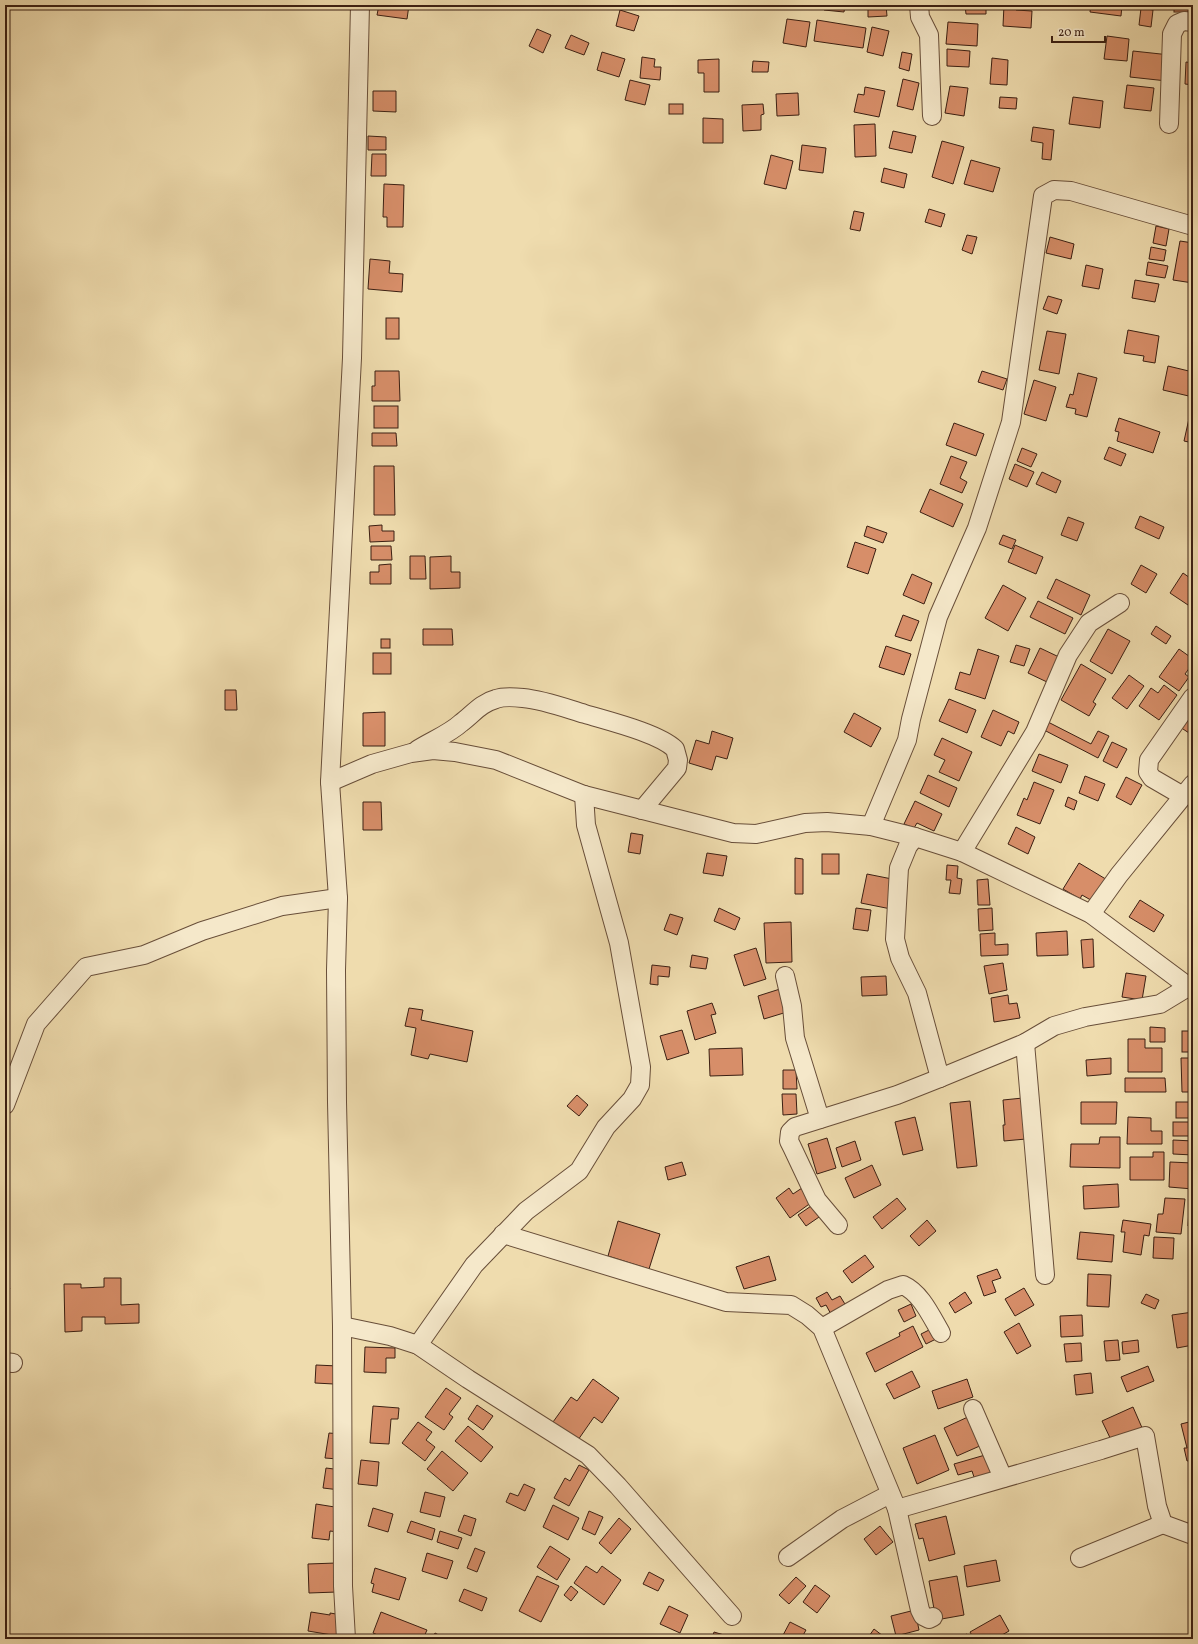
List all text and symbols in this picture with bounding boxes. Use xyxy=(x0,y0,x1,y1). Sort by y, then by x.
scale bar xyxy=(1052,18,1105,44)
text: 20 m xyxy=(1058,25,1085,41)

